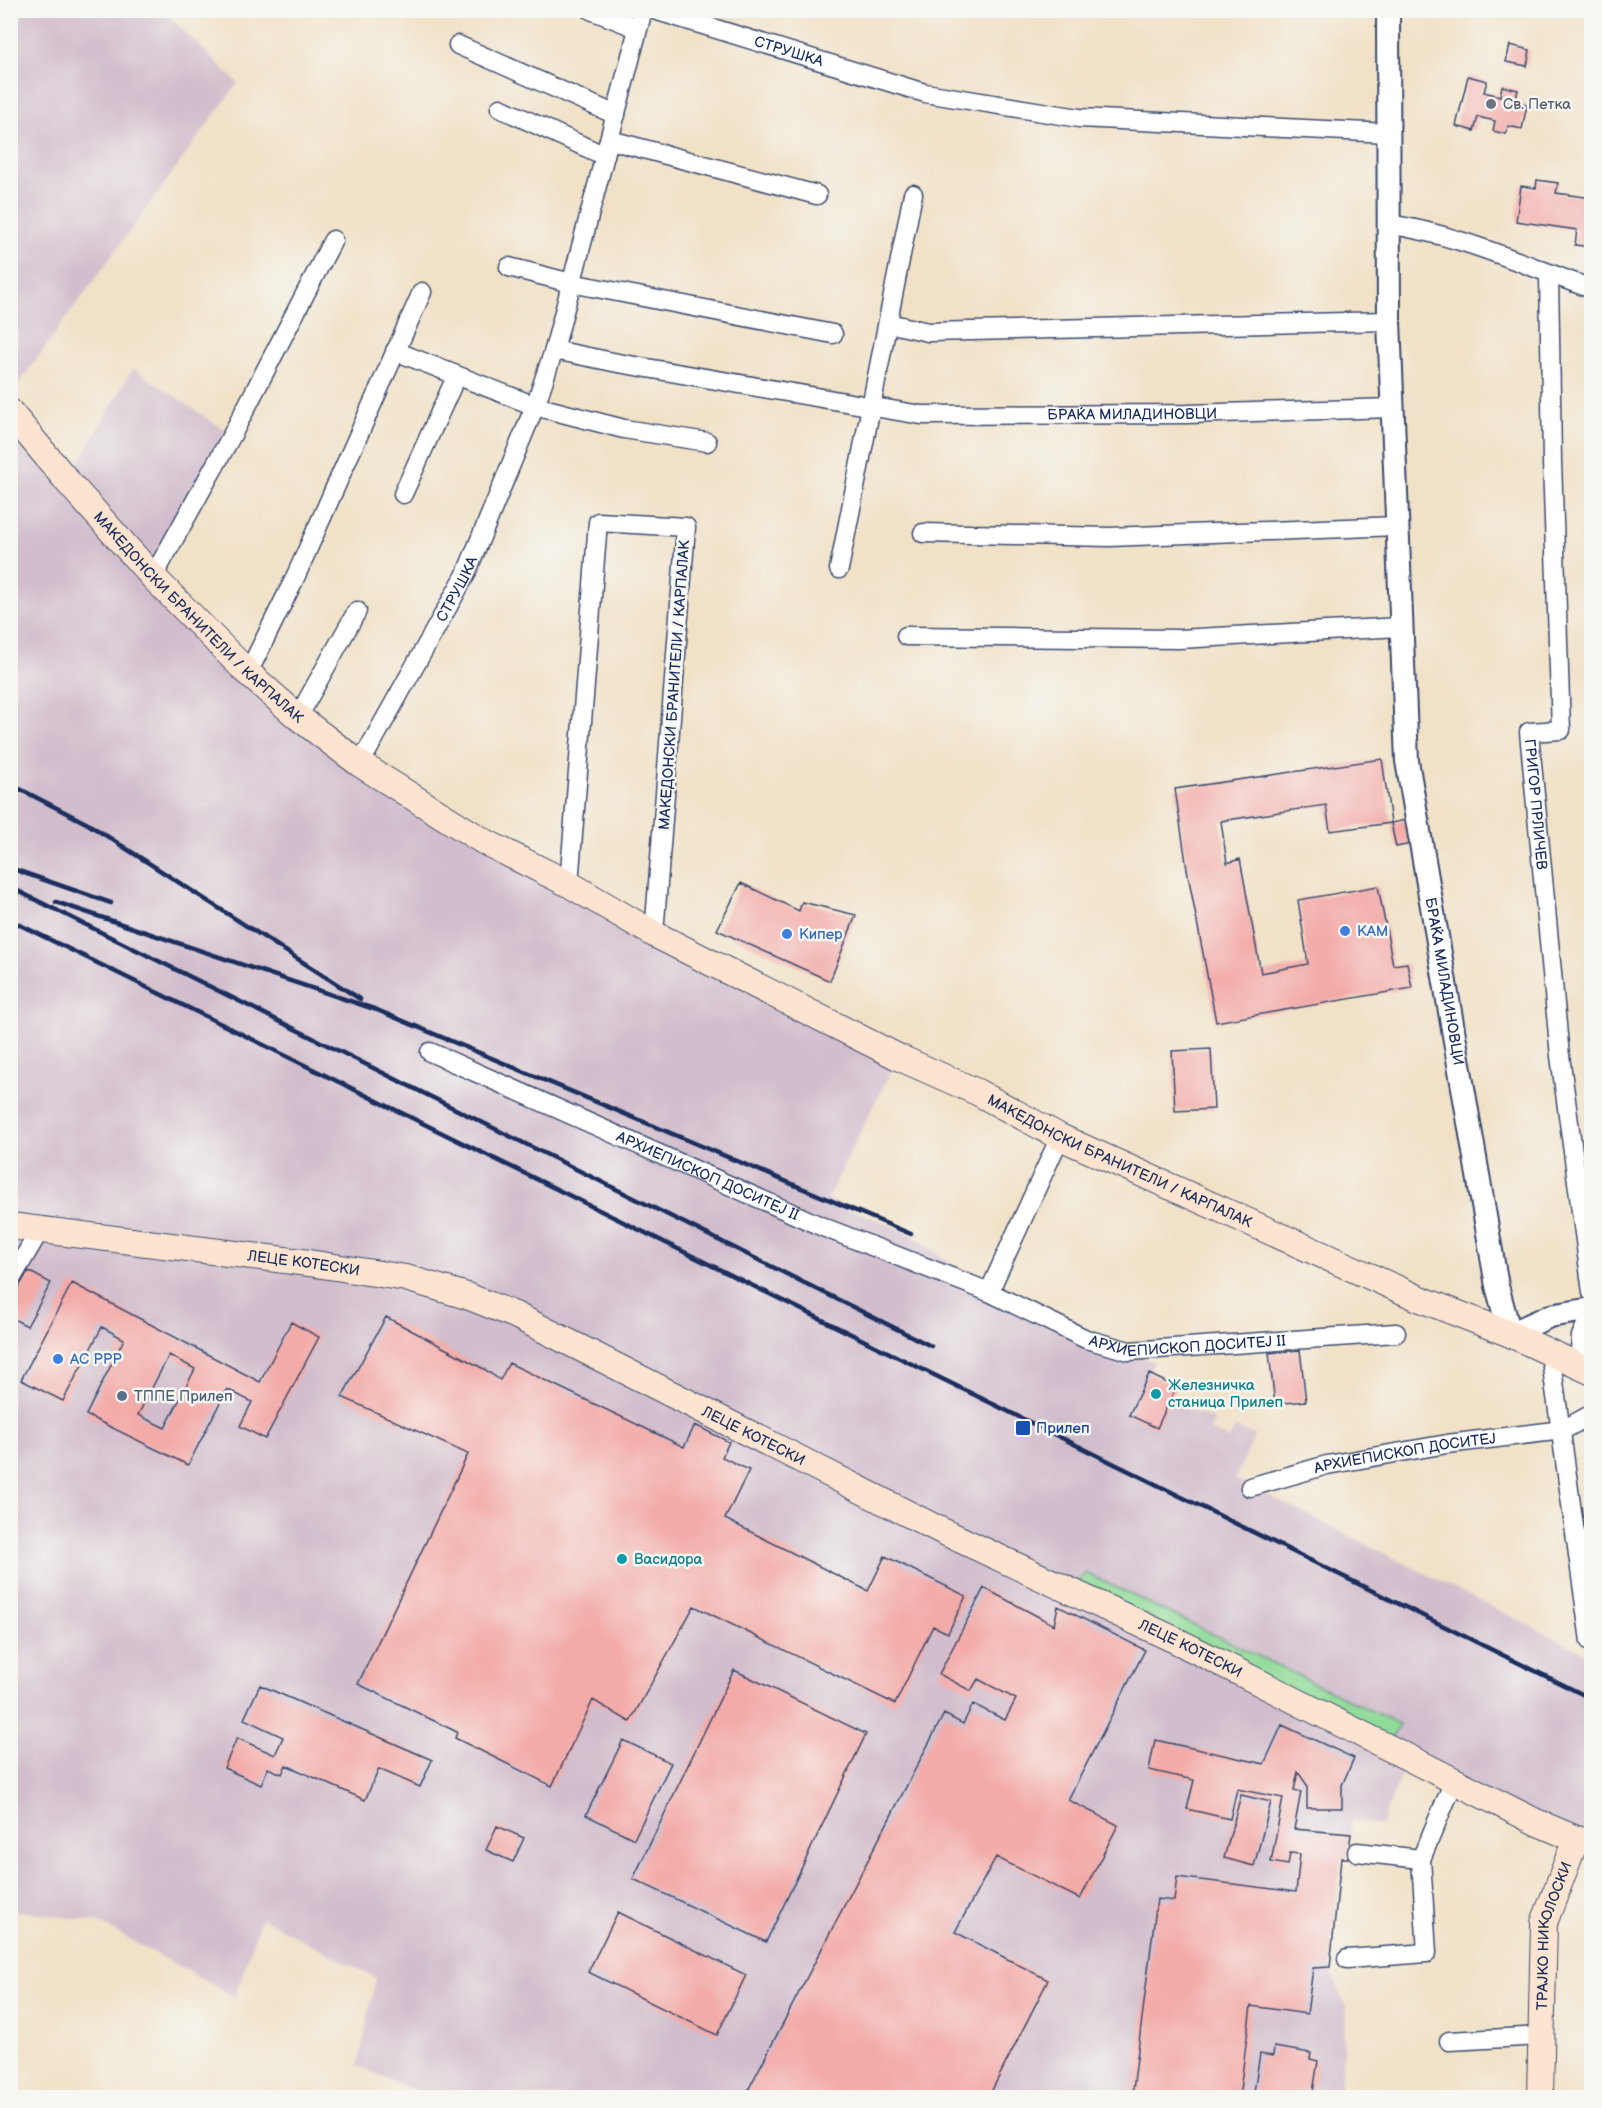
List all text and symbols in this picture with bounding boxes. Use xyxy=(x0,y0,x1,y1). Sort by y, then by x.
street label: СТРУШКА xyxy=(752,32,826,72)
place label: Св. Петка xyxy=(1503,95,1571,114)
marker: Св. Петка xyxy=(1484,97,1498,111)
street label: БРАЌА МИЛАДИНОВЦИ xyxy=(1047,404,1217,425)
street label: МАКЕДОНСКИ БРАНИТЕЛИ / КАРПАЛАК xyxy=(89,508,307,728)
street label: МАКЕДОНСКИ БРАНИТЕЛИ / КАРПАЛАК xyxy=(655,539,694,831)
street label: СТРУШКА xyxy=(432,553,482,625)
street label: ГРИГОР ПРЛИЧЕВ xyxy=(1520,738,1551,871)
street label: БРАЌА МИЛАДИНОВЦИ xyxy=(1421,896,1468,1067)
place label: КАМ xyxy=(1357,922,1388,941)
marker: КАМ xyxy=(1338,924,1352,938)
place label: Кипер xyxy=(799,925,843,944)
marker: Кипер xyxy=(780,927,794,941)
street label: МАКЕДОНСКИ БРАНИТЕЛИ / КАРПАЛАК xyxy=(984,1090,1255,1232)
street label: АРХИЕПИСКОП ДОСИТЕЈ II xyxy=(612,1127,802,1225)
street label: ЛЕЦЕ КОТЕСКИ xyxy=(245,1246,361,1281)
street label: АРХИЕПИСКОП ДОСИТЕЈ II xyxy=(1086,1331,1287,1361)
place label: АС РРР xyxy=(69,1350,122,1369)
marker: АС РРР xyxy=(51,1352,65,1366)
place label: Железничка станица Прилеп xyxy=(1168,1376,1283,1412)
place label: ТППЕ Прилеп xyxy=(134,1387,233,1406)
marker: Железничка станица Прилеп xyxy=(1149,1387,1163,1401)
marker: ТППЕ Прилеп xyxy=(115,1389,129,1403)
street label: ЛЕЦЕ КОТЕСКИ xyxy=(698,1402,808,1470)
marker: Прилеп xyxy=(1014,1419,1032,1437)
place label: Прилеп xyxy=(1036,1419,1090,1438)
street label: АРХИЕПИСКОП ДОСИТЕЈ xyxy=(1311,1429,1497,1479)
place label: Васидора xyxy=(634,1550,703,1569)
marker: Васидора xyxy=(615,1552,629,1566)
street label: ЛЕЦЕ КОТЕСКИ xyxy=(1134,1615,1245,1682)
street label: ТРАЈКО НИКОЛОСКИ xyxy=(1533,1859,1576,2010)

